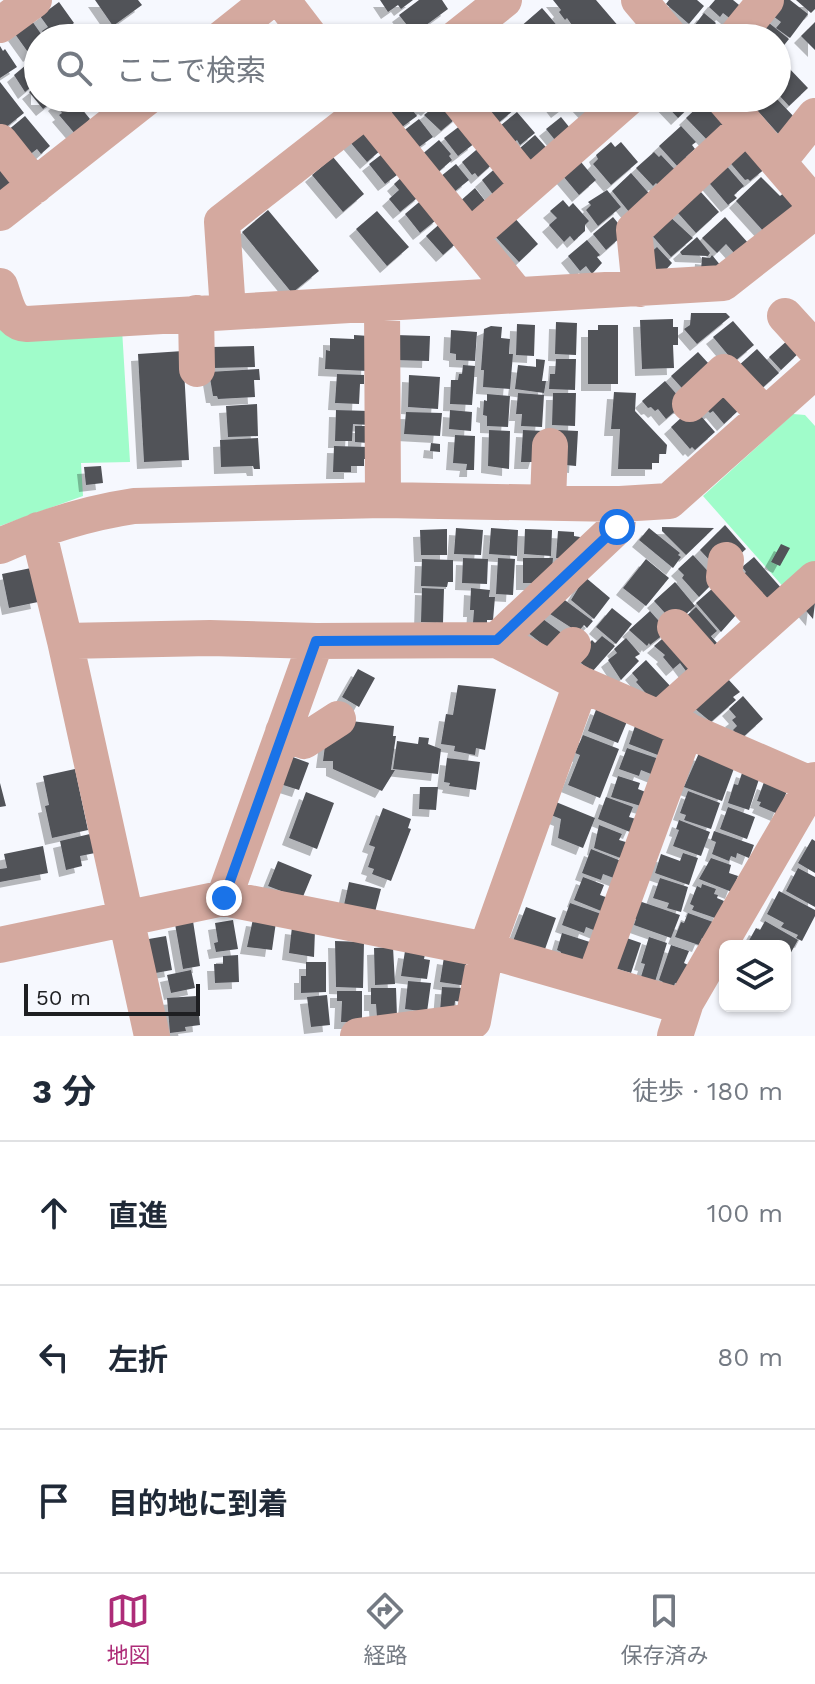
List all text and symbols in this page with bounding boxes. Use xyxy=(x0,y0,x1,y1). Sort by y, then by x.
search box xyxy=(24,24,791,112)
icon: search xyxy=(52,46,96,90)
text: ここで検索 xyxy=(116,53,266,88)
route start xyxy=(599,509,635,545)
route end xyxy=(206,880,242,916)
map controls xyxy=(719,940,791,1012)
button: layers xyxy=(719,940,791,1012)
scale bar xyxy=(24,980,200,1016)
text: 50 m xyxy=(36,985,91,1010)
text: 3 分 xyxy=(32,1071,96,1111)
text: 徒歩 · 180 m xyxy=(632,1076,783,1106)
icon: ahead xyxy=(32,1191,76,1235)
text: 直進 xyxy=(108,1198,168,1233)
text: 100 m xyxy=(707,1198,783,1228)
icon: left xyxy=(32,1335,76,1379)
text: 左折 xyxy=(108,1342,168,1377)
text: 80 m xyxy=(717,1342,783,1372)
icon: arrive xyxy=(32,1479,76,1523)
text: 目的地に到着 xyxy=(108,1486,288,1521)
tab: 地図 xyxy=(106,1589,151,1669)
tab: 経路 xyxy=(363,1589,408,1669)
tab: 保存済み xyxy=(620,1589,709,1669)

